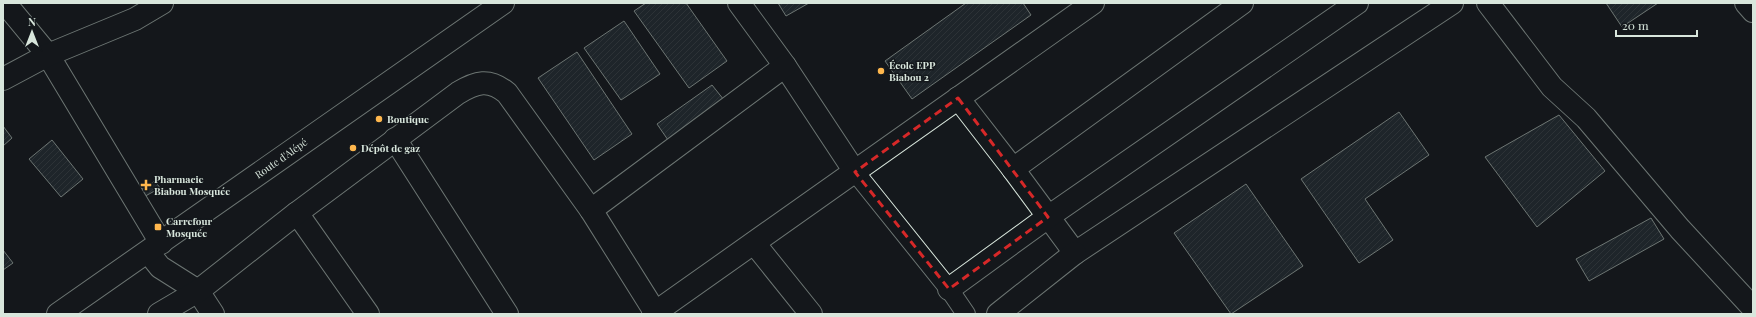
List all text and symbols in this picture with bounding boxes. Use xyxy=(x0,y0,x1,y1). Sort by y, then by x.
north arrow xyxy=(12,12,52,52)
scale bar xyxy=(1616,12,1697,38)
text: N xyxy=(28,14,36,29)
text: 20 m xyxy=(1622,17,1649,33)
place label: École EPP Biabou 2 xyxy=(889,58,936,84)
marker: École EPP Biabou 2 xyxy=(876,66,886,76)
place label: Boutique xyxy=(387,112,429,126)
marker: Boutique xyxy=(374,114,384,124)
street label: Route d'Alépé xyxy=(252,135,310,181)
place label: Dépôt de gaz xyxy=(361,141,420,155)
marker: Dépôt de gaz xyxy=(348,143,358,153)
place label: Pharmacie Biabou Mosquée xyxy=(154,172,230,198)
marker: Pharmacie Biabou Mosquée xyxy=(141,180,151,190)
place label: Carrefour Mosquée xyxy=(166,214,213,240)
marker: Carrefour Mosquée xyxy=(153,222,163,232)

